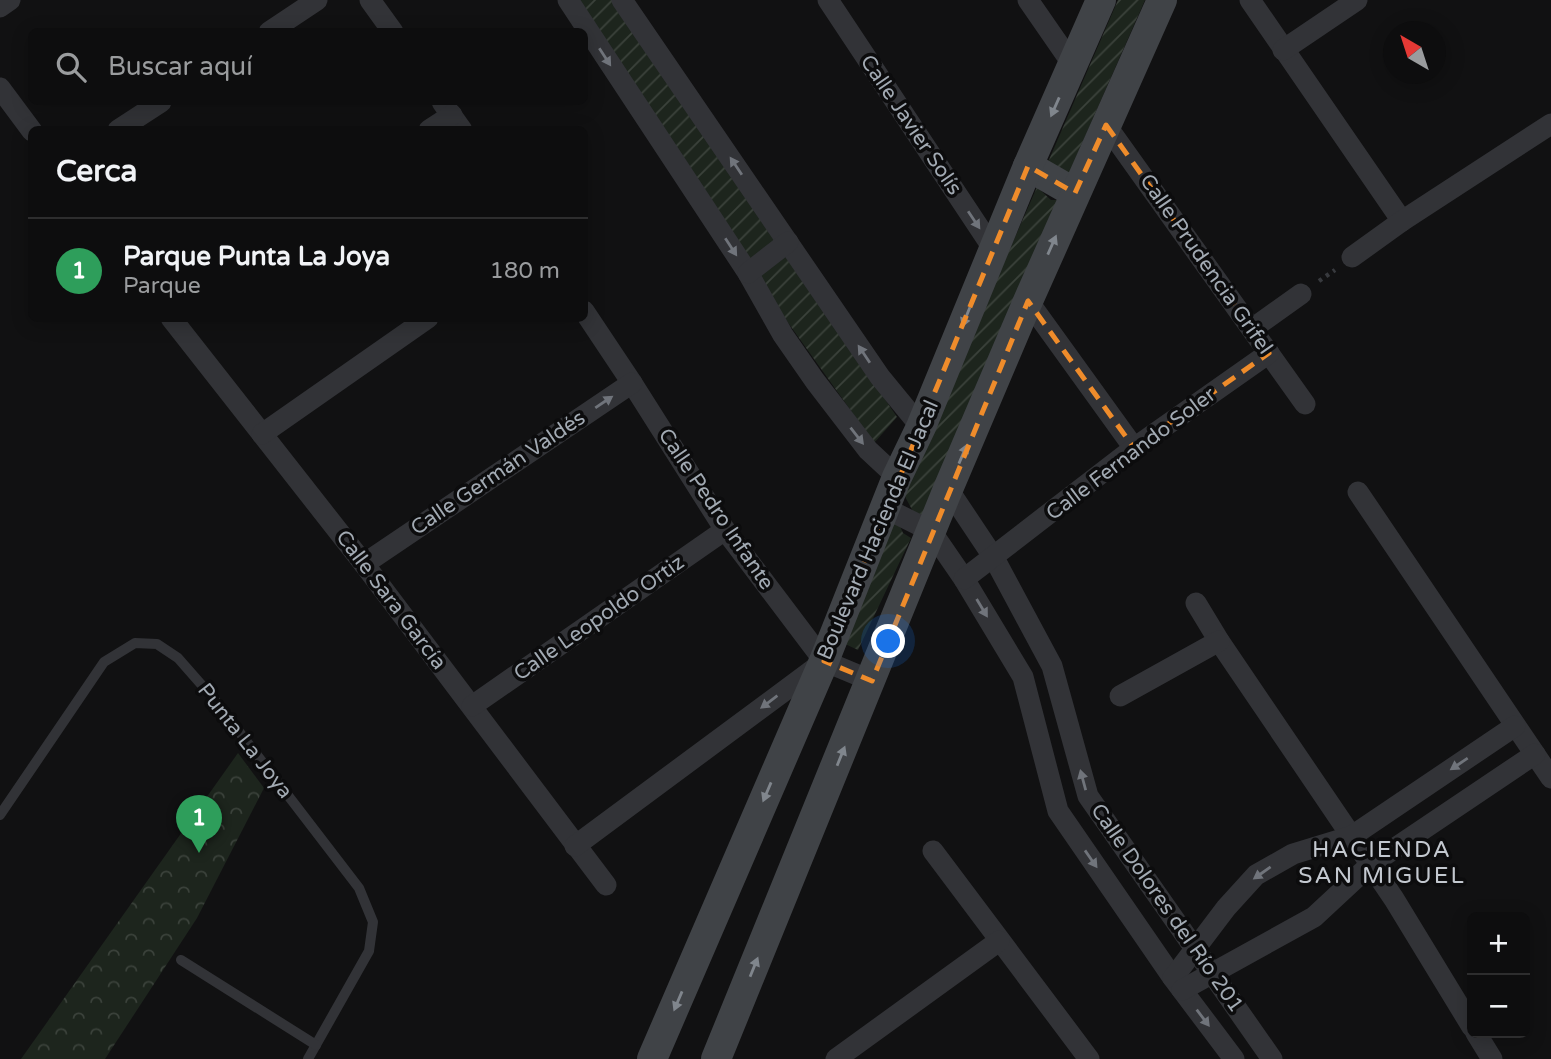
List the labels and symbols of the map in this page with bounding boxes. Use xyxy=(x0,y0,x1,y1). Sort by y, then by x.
north arrow xyxy=(1383,21,1446,84)
one-way arrow xyxy=(598,48,612,66)
street label: Calle Javier Solís xyxy=(855,50,967,200)
one-way arrow xyxy=(1049,97,1060,118)
one-way arrow xyxy=(729,157,743,175)
street label: Calle Prudencia Grifel xyxy=(1134,169,1278,359)
one-way arrow xyxy=(967,211,981,229)
one-way arrow xyxy=(1047,235,1058,256)
one-way arrow xyxy=(724,237,737,257)
one-way arrow xyxy=(961,307,972,328)
one-way arrow xyxy=(857,345,871,363)
street label: Calle Fernando Soler xyxy=(1041,382,1221,526)
one-way arrow xyxy=(594,396,613,409)
street label: Boulevard Hacienda El Jacal xyxy=(812,397,944,663)
street label: Calle Germán Valdés xyxy=(406,405,590,541)
street label: Calle Pedro Infante xyxy=(653,424,779,595)
one-way arrow xyxy=(849,427,864,444)
one-way arrow xyxy=(957,444,968,465)
street label: Calle Sara García xyxy=(330,525,452,675)
street label: Calle Leopoldo Ortiz xyxy=(509,550,689,686)
one-way arrow xyxy=(976,599,988,618)
your location xyxy=(871,624,905,658)
street label: Punta La Joya xyxy=(192,678,298,804)
one-way arrow xyxy=(760,695,778,709)
one-way arrow xyxy=(835,746,846,767)
one-way arrow xyxy=(1450,757,1468,771)
one-way arrow xyxy=(1078,769,1088,790)
one-way arrow xyxy=(762,781,773,802)
pin: 1 xyxy=(176,795,222,853)
street label: Calle Dolores del Río 201 xyxy=(1085,799,1249,1017)
district label: HACIENDA SAN MIGUEL xyxy=(1298,836,1466,890)
one-way arrow xyxy=(1084,850,1098,868)
one-way arrow xyxy=(1253,866,1271,880)
one-way arrow xyxy=(749,956,760,977)
one-way arrow xyxy=(672,990,683,1011)
one-way arrow xyxy=(1196,1009,1210,1027)

